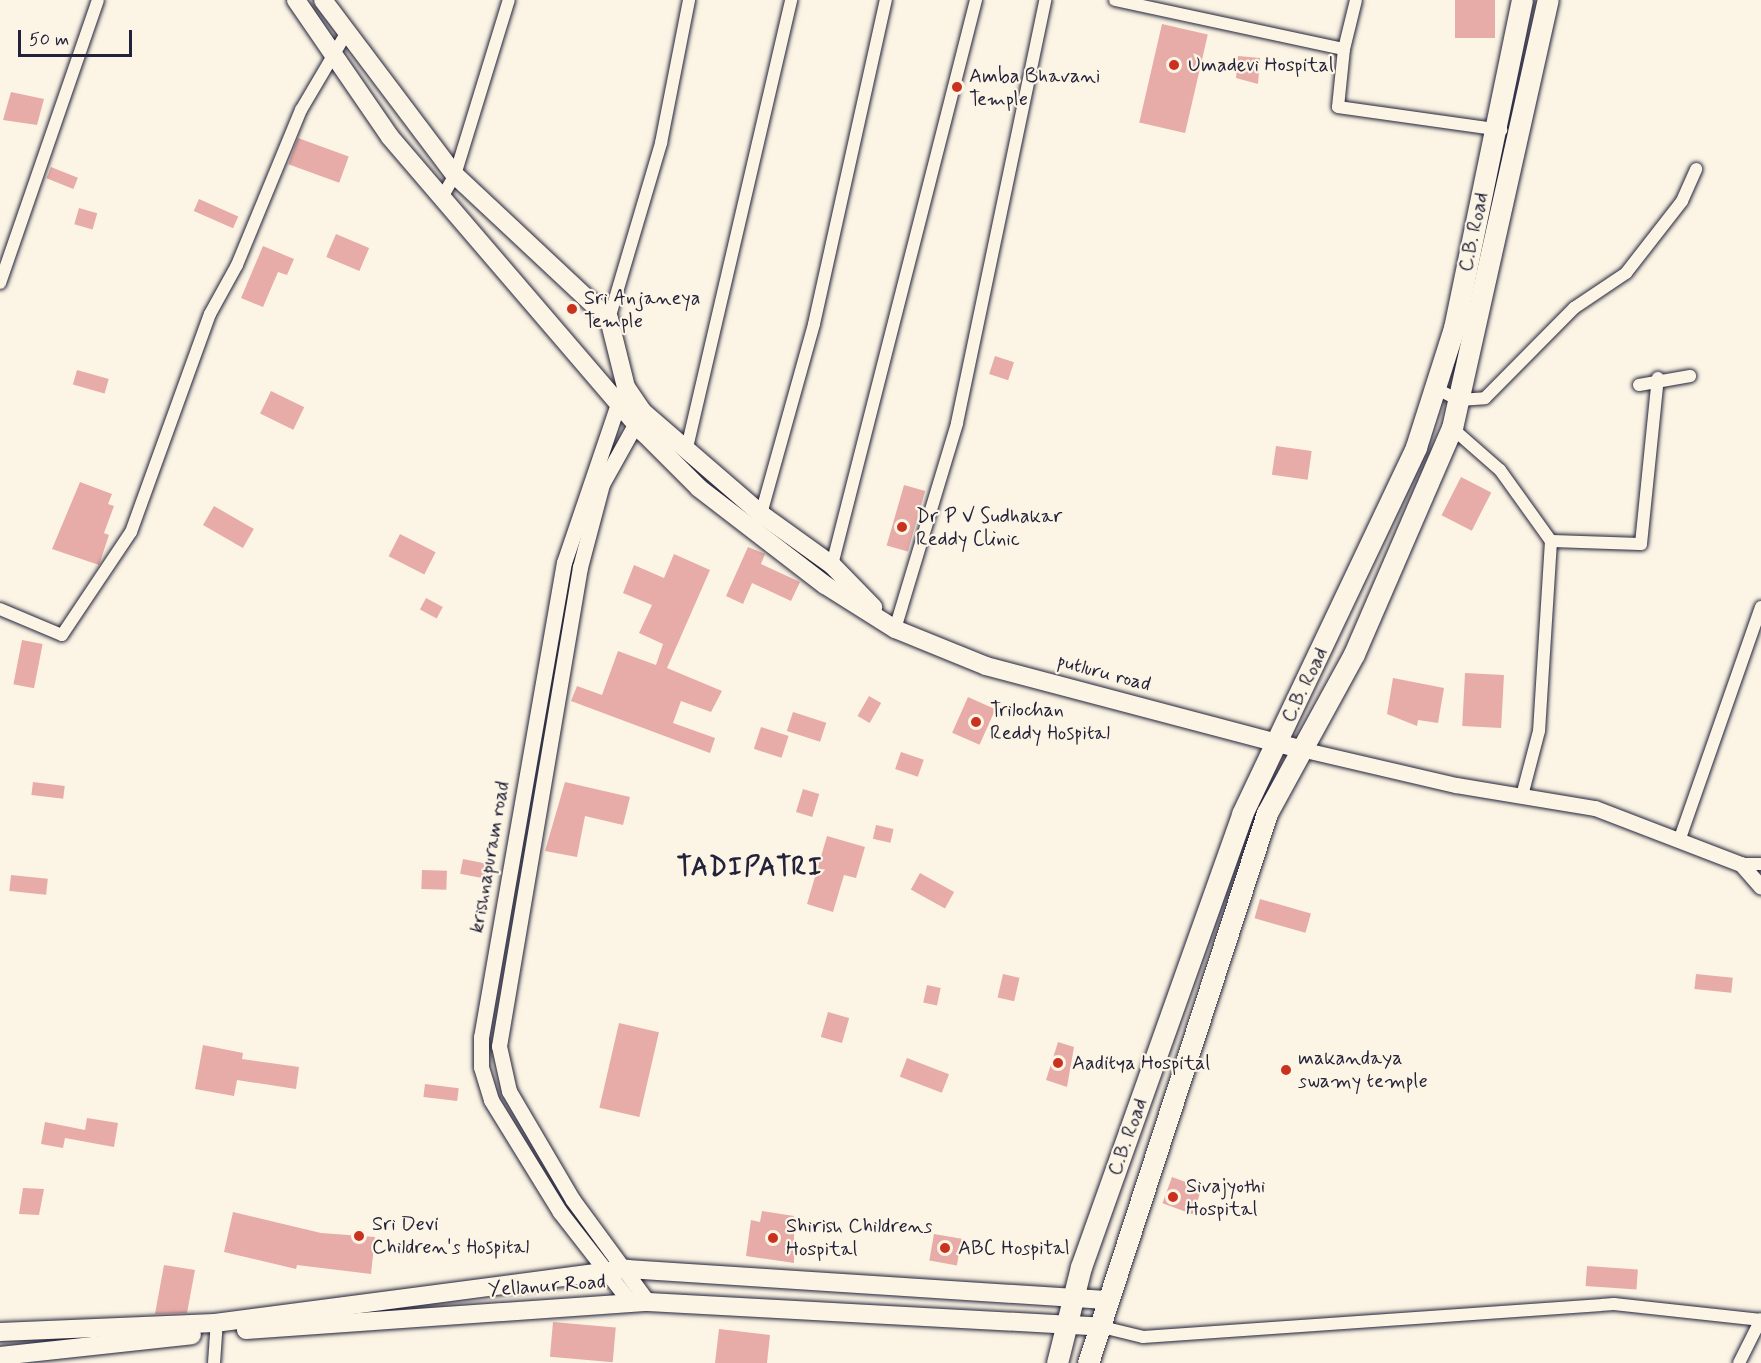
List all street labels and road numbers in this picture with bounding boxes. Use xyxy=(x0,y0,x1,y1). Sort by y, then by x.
street label: C.B. Road xyxy=(1454,190,1494,274)
street label: C.B. Road xyxy=(1277,644,1333,726)
street label: putluru road xyxy=(1055,649,1153,697)
street label: krishnapuram road xyxy=(465,779,515,935)
street label: C.B. Road xyxy=(1103,1095,1153,1179)
street label: Yellanur Road xyxy=(488,1270,606,1302)

